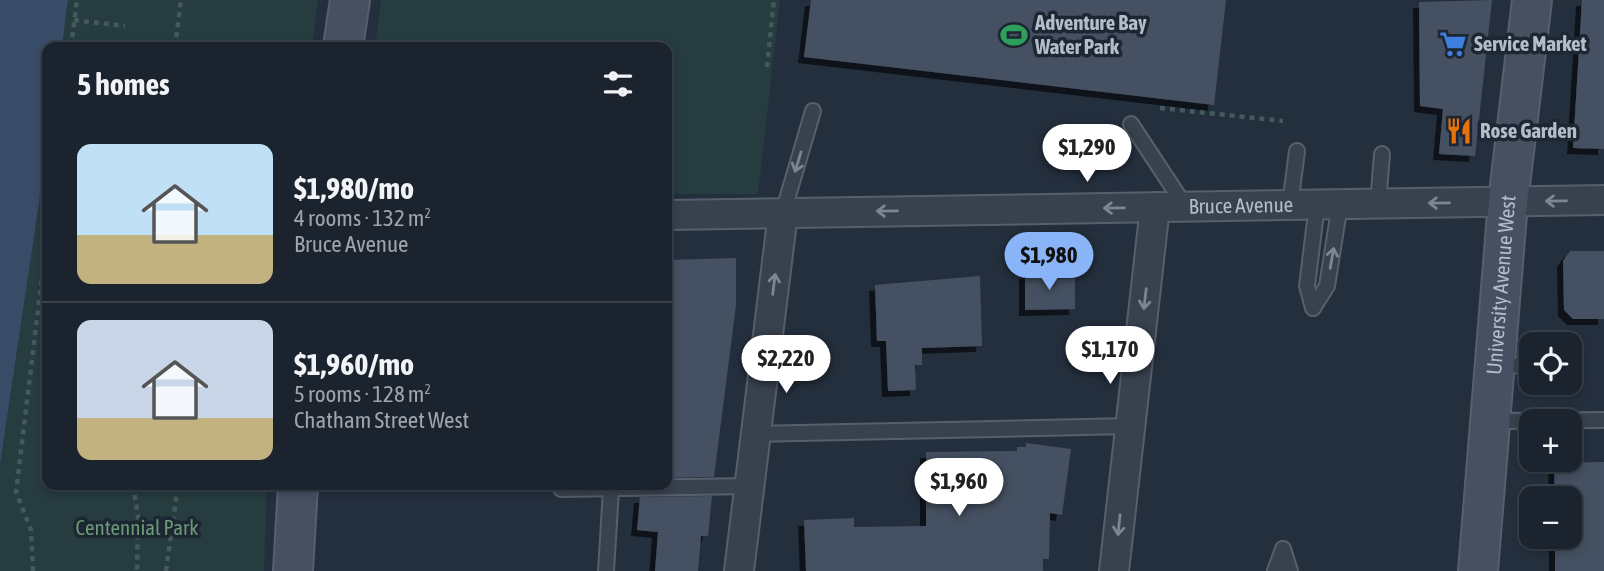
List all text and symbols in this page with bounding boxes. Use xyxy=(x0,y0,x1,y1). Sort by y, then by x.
place label: Adventure Bay Water Park xyxy=(1034,10,1147,58)
sports icon: Adventure Bay Water Park xyxy=(999,20,1029,50)
supermarket icon: Service Market xyxy=(1438,29,1468,59)
place label: Service Market xyxy=(1474,31,1587,55)
icon: filters xyxy=(599,65,637,103)
text: 5 homes xyxy=(77,67,170,101)
restaurant icon: Rose Garden xyxy=(1444,116,1474,146)
place label: Rose Garden xyxy=(1480,118,1577,142)
pin: $1,290 xyxy=(1030,124,1144,184)
text: $1,290 xyxy=(1059,134,1116,160)
one-way arrow xyxy=(791,151,804,173)
text: $1,980/mo xyxy=(294,171,414,205)
icon: home xyxy=(133,172,217,256)
street label: Bruce Avenue xyxy=(1188,192,1293,218)
street label: University Avenue West xyxy=(1481,194,1520,376)
one-way arrow xyxy=(1545,194,1568,208)
one-way arrow xyxy=(1428,196,1451,210)
one-way arrow xyxy=(1103,201,1126,215)
text: 4 rooms · 132 m² xyxy=(294,205,431,231)
one-way arrow xyxy=(875,205,898,218)
text: Bruce Avenue xyxy=(294,231,409,257)
pin: $1,980 xyxy=(992,232,1106,292)
text: $1,980 xyxy=(1021,242,1078,268)
one-way arrow xyxy=(1326,248,1339,270)
one-way arrow xyxy=(768,274,781,296)
one-way arrow xyxy=(1138,287,1151,310)
pin: $1,170 xyxy=(1053,326,1167,386)
map controls xyxy=(1519,332,1582,549)
button: locate xyxy=(1519,332,1582,395)
pin: $2,220 xyxy=(729,336,843,395)
text: $1,170 xyxy=(1082,336,1139,362)
text: $2,220 xyxy=(758,345,815,371)
text: $1,960/mo xyxy=(294,347,414,381)
icon: home xyxy=(133,348,217,432)
text: 5 rooms · 128 m² xyxy=(294,381,431,407)
text: Chatham Street West xyxy=(294,407,469,433)
button: + xyxy=(1519,409,1582,472)
pin: $1,960 xyxy=(902,458,1016,518)
text: $1,960 xyxy=(931,468,988,494)
button: − xyxy=(1519,486,1582,549)
one-way arrow xyxy=(1112,514,1125,536)
park label: Centennial Park xyxy=(75,515,199,539)

